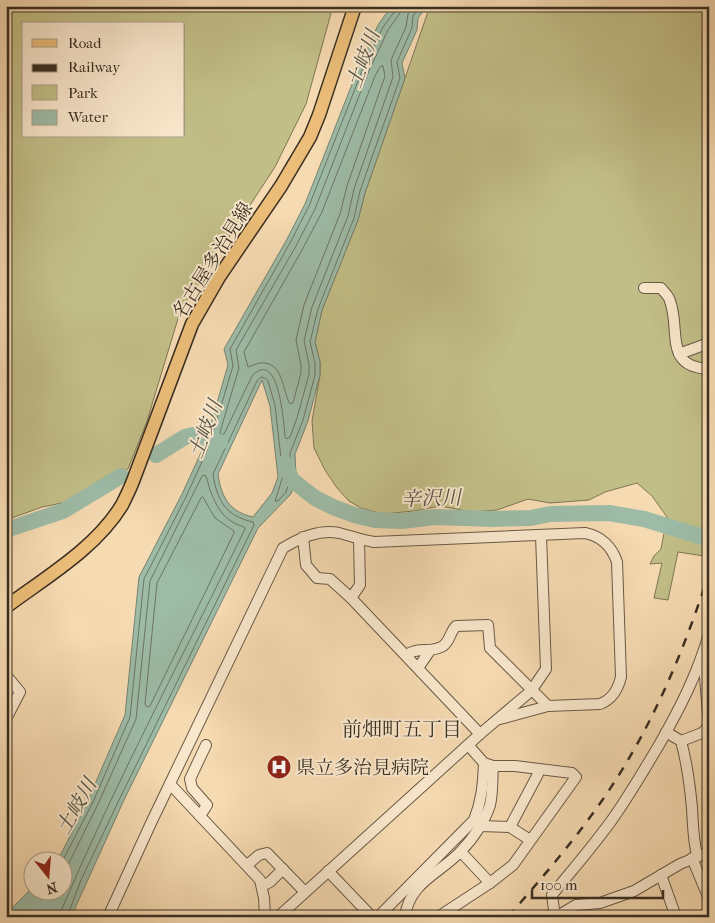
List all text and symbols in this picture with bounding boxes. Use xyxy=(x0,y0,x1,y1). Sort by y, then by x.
legend xyxy=(22,22,185,138)
water label: 土岐川 xyxy=(342,25,385,91)
text: Road xyxy=(68,34,102,52)
text: Railway xyxy=(68,58,121,76)
text: Park xyxy=(68,84,98,102)
text: Water xyxy=(67,108,108,126)
street label: 名古屋多治見線 xyxy=(168,198,257,323)
water label: 土岐川 xyxy=(184,395,228,461)
water label: 辛沢川 xyxy=(401,486,463,511)
district label: 前畑町五丁目 xyxy=(342,718,462,741)
hospital icon: 県立多治見病院 xyxy=(266,754,292,780)
place label: 県立多治見病院 xyxy=(296,757,429,779)
water label: 土岐川 xyxy=(51,773,102,838)
north arrow xyxy=(22,850,72,900)
scale bar xyxy=(532,868,664,900)
text: 100 m xyxy=(540,876,578,894)
text: N xyxy=(44,878,59,898)

